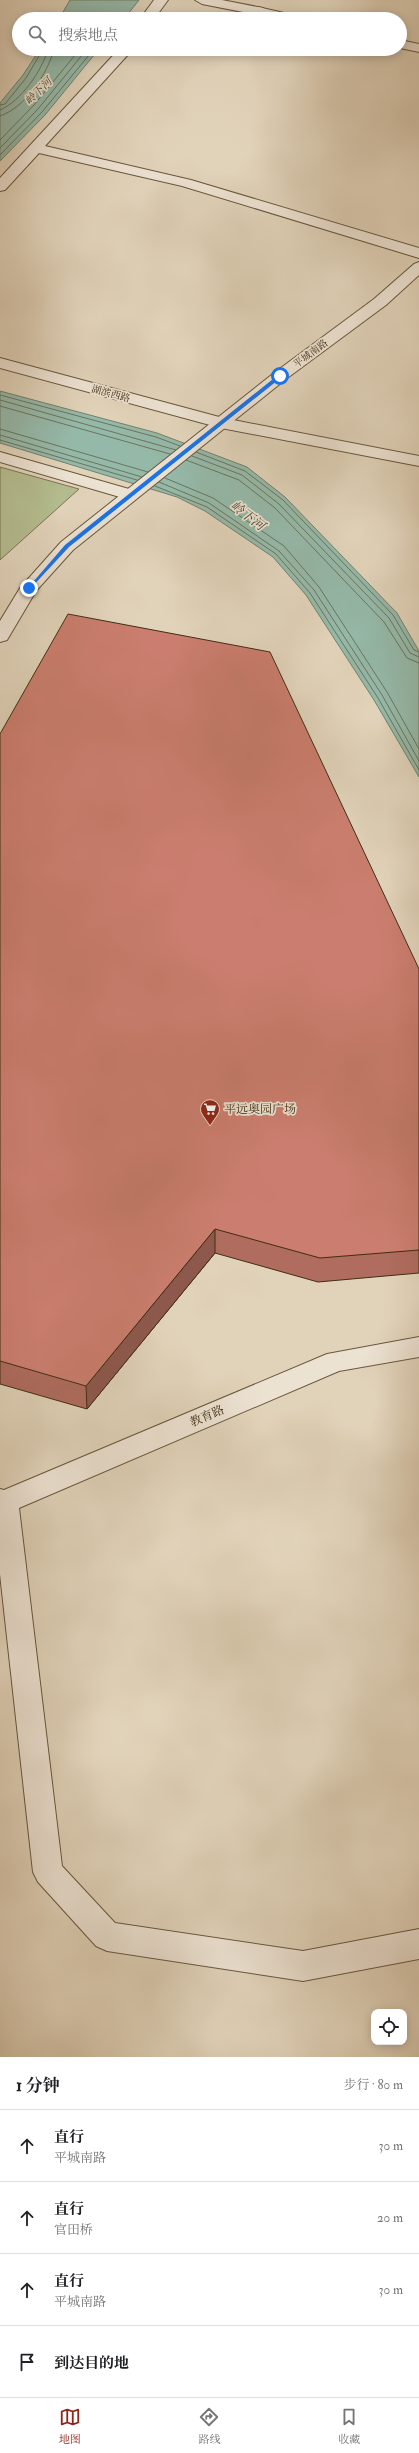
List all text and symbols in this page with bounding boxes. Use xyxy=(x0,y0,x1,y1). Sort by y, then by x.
search box xyxy=(12,12,407,56)
icon: search xyxy=(26,23,48,45)
text: 搜索地点 xyxy=(58,26,118,45)
water label: 岭下河 xyxy=(22,74,56,108)
street label: 平城南路 xyxy=(291,337,330,371)
route start xyxy=(271,367,289,385)
street label: 湖滨西路 xyxy=(90,383,132,405)
water label: 岭下河 xyxy=(227,498,269,535)
route end xyxy=(20,579,38,597)
supermarket icon: 平远奥园广场 xyxy=(199,1098,221,1126)
place label: 平远奥园广场 xyxy=(224,1102,296,1117)
street label: 教育路 xyxy=(188,1403,227,1430)
map controls xyxy=(371,2009,407,2045)
button: locate xyxy=(371,2009,407,2045)
text: 1 分钟 xyxy=(16,2075,60,2096)
text: 步行 · 80 m xyxy=(343,2077,403,2093)
text: 直行 xyxy=(54,2128,84,2147)
icon: ahead xyxy=(16,2135,38,2157)
text: 30 m xyxy=(379,2138,403,2154)
text: 平城南路 xyxy=(54,2150,106,2166)
text: 直行 xyxy=(54,2200,84,2219)
icon: ahead xyxy=(16,2207,38,2229)
text: 20 m xyxy=(377,2210,403,2226)
text: 官田桥 xyxy=(54,2222,93,2238)
text: 直行 xyxy=(54,2272,84,2291)
icon: ahead xyxy=(16,2279,38,2301)
text: 30 m xyxy=(379,2282,403,2298)
text: 平城南路 xyxy=(54,2294,106,2310)
icon: arrive xyxy=(16,2351,38,2373)
text: 到达目的地 xyxy=(54,2354,129,2373)
tab: 地图 xyxy=(59,2406,81,2446)
tab: 路线 xyxy=(198,2406,220,2446)
tab: 收藏 xyxy=(338,2406,360,2446)

